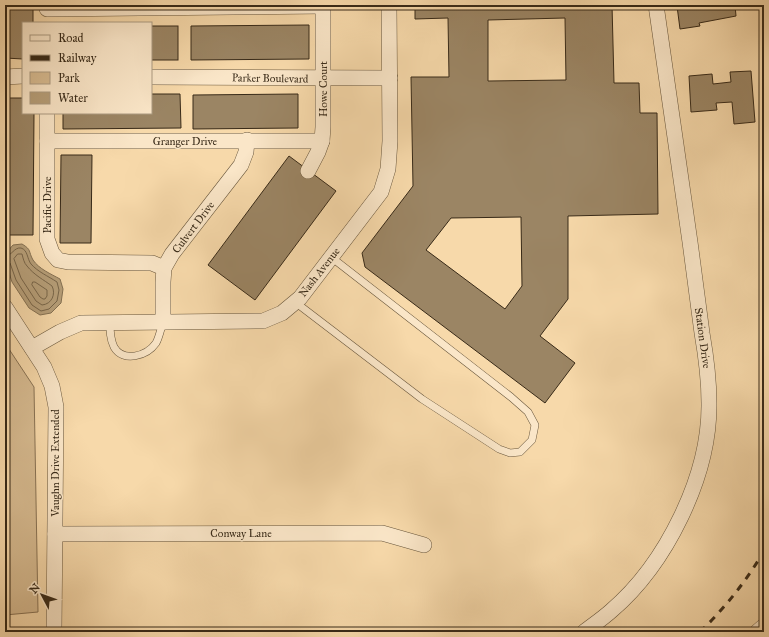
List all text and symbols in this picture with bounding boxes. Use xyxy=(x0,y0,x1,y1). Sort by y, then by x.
legend xyxy=(22,22,152,114)
text: Road xyxy=(58,31,84,45)
text: Railway xyxy=(58,51,97,65)
street label: Howe Court xyxy=(317,61,330,117)
text: Park xyxy=(58,71,80,85)
street label: Parker Boulevard xyxy=(232,71,309,86)
text: Water xyxy=(58,91,88,105)
street label: Granger Drive xyxy=(153,135,218,148)
street label: Pacific Drive xyxy=(41,176,54,234)
street label: Culvert Drive xyxy=(170,198,217,256)
street label: Nash Avenue xyxy=(296,245,343,300)
street label: Station Drive xyxy=(692,307,713,370)
street label: Vaughn Drive Extended xyxy=(49,409,62,518)
street label: Conway Lane xyxy=(210,527,272,540)
north arrow xyxy=(22,575,62,615)
text: N xyxy=(27,580,43,597)

